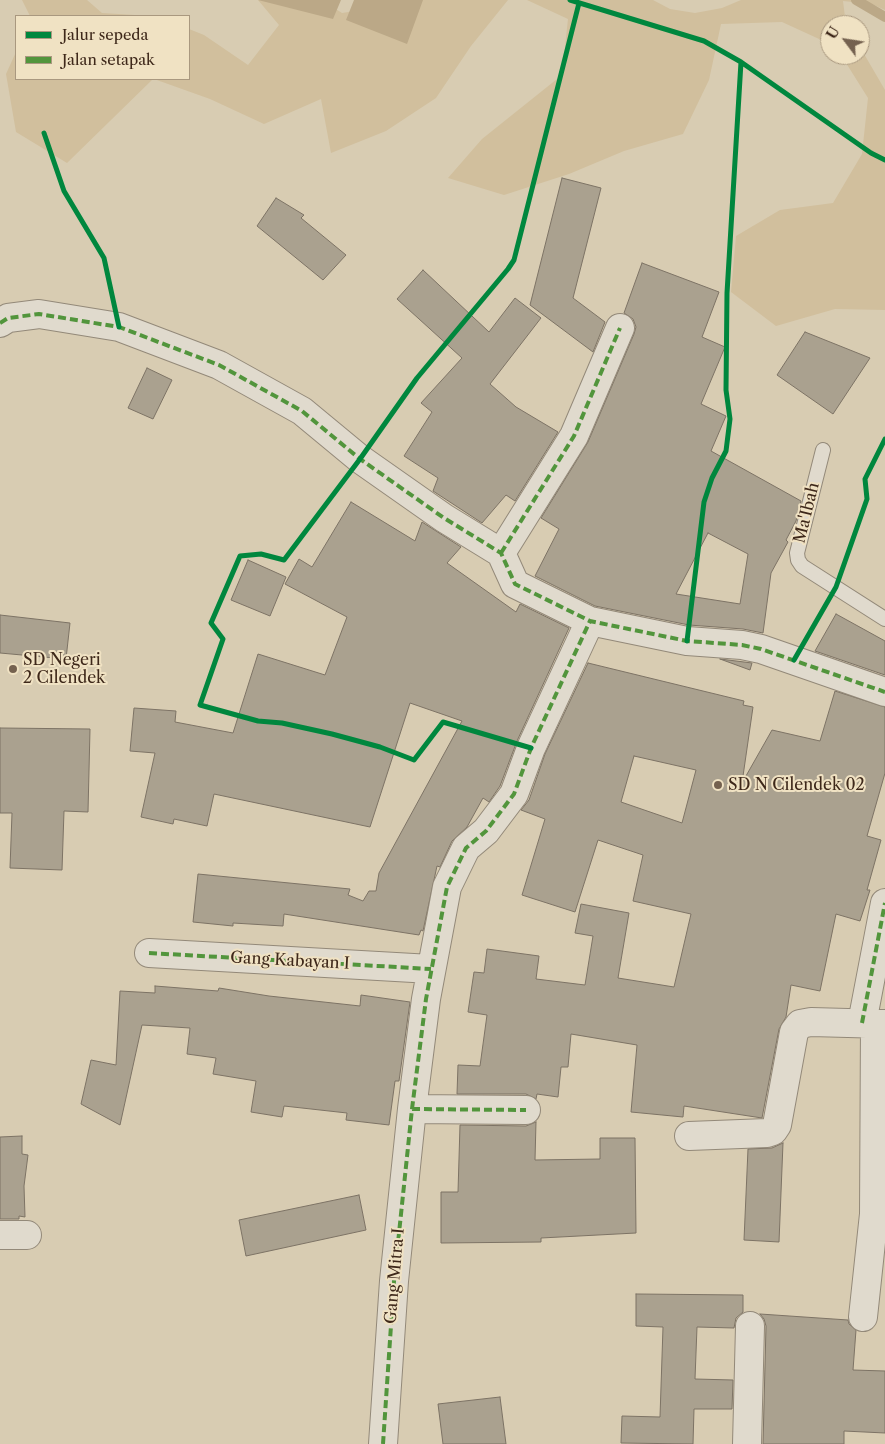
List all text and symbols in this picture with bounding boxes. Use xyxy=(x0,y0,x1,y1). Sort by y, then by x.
legend xyxy=(15,15,190,80)
north arrow xyxy=(820,15,870,65)
text: U xyxy=(822,23,844,42)
text: Jalur sepeda xyxy=(62,25,148,44)
text: Jalan setapak xyxy=(62,50,155,69)
street label: Ma'Ibah xyxy=(790,481,824,545)
place label: SD Negeri 2 Cilendek xyxy=(23,650,105,688)
marker: SD Negeri 2 Cilendek xyxy=(7,663,19,675)
place label: SD N Cilendek 02 xyxy=(728,775,865,795)
marker: SD N Cilendek 02 xyxy=(712,779,724,791)
street label: Gang Kabayan I xyxy=(230,948,350,974)
street label: Gang Mitra I xyxy=(381,1227,409,1325)

